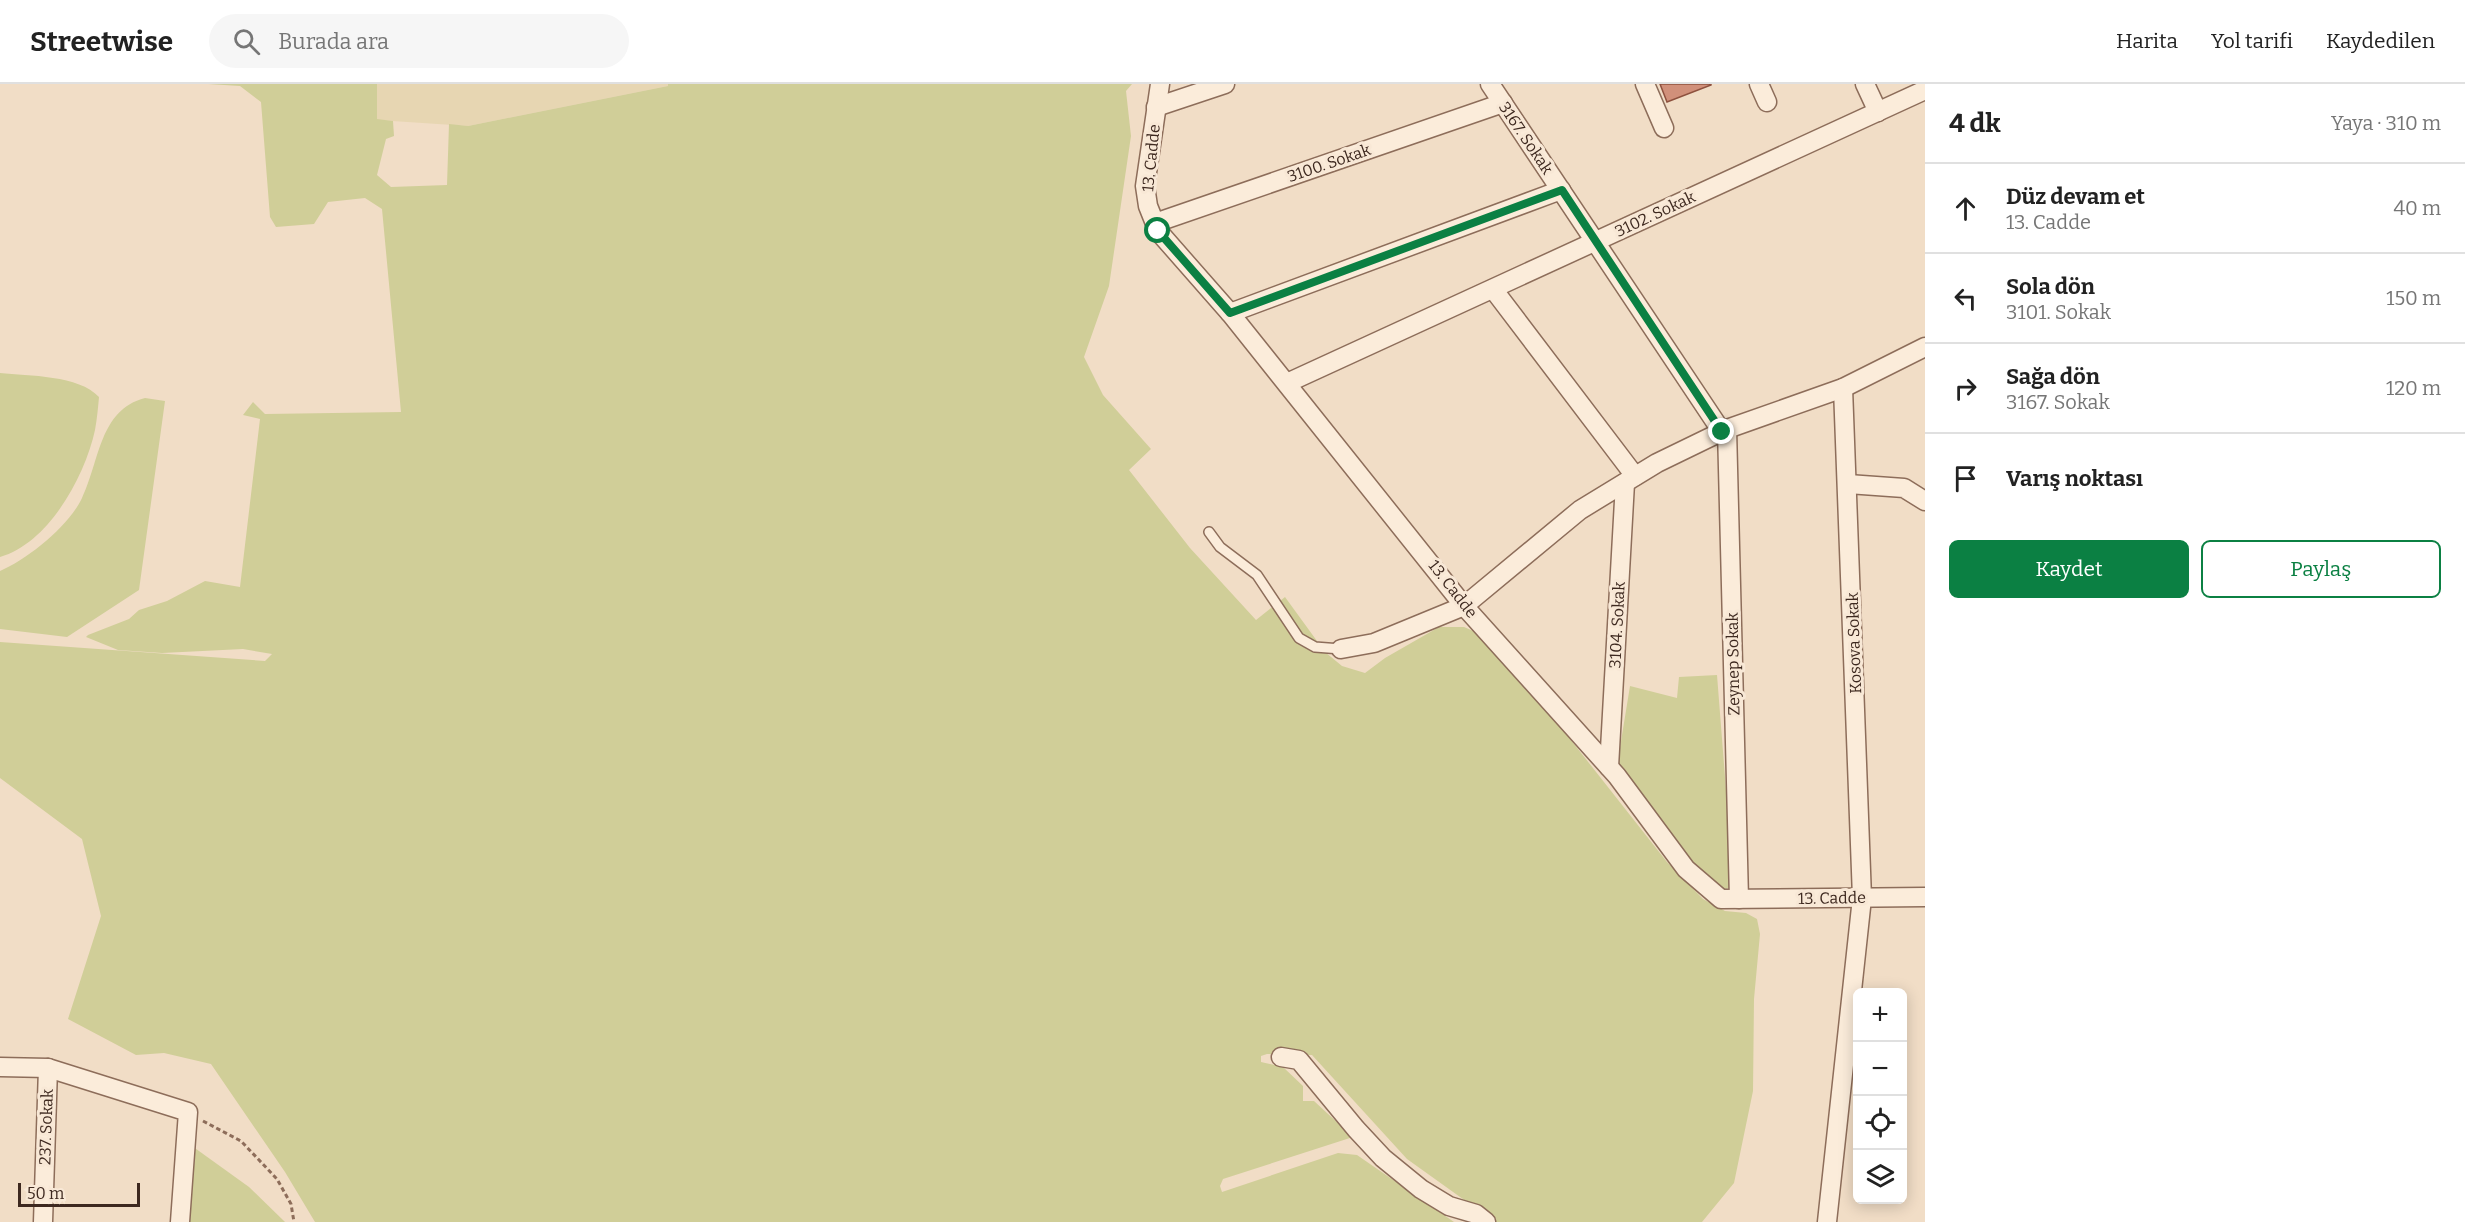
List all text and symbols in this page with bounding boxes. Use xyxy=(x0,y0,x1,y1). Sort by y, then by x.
search box xyxy=(209,14,629,68)
text: Streetwise xyxy=(30,25,173,58)
icon: search xyxy=(230,25,263,58)
text: Burada ara xyxy=(278,28,389,55)
text: Harita xyxy=(2116,28,2178,54)
text: Yol tarifi xyxy=(2211,28,2293,54)
text: Kaydedilen xyxy=(2326,28,2435,54)
street label: 3167. Sokak xyxy=(1495,98,1557,178)
text: 4 dk xyxy=(1949,108,2001,139)
text: Yaya · 310 m xyxy=(2331,111,2441,135)
street label: 13. Cadde xyxy=(1138,123,1164,193)
street label: 3100. Sokak xyxy=(1285,140,1373,186)
text: Düz devam et xyxy=(2006,183,2145,210)
street label: 3102. Sokak xyxy=(1612,187,1698,241)
icon: ahead xyxy=(1949,192,1982,225)
text: 40 m xyxy=(2393,196,2441,220)
text: 13. Cadde xyxy=(2006,210,2091,234)
route start xyxy=(1144,217,1170,243)
text: Sola dön xyxy=(2006,273,2095,300)
icon: left xyxy=(1949,282,1982,315)
text: 150 m xyxy=(2386,286,2441,310)
text: 3101. Sokak xyxy=(2006,300,2111,324)
text: Sağa dön xyxy=(2006,363,2100,390)
icon: right xyxy=(1949,372,1982,405)
text: 120 m xyxy=(2386,376,2441,400)
text: 3167. Sokak xyxy=(2006,390,2110,414)
route end xyxy=(1708,418,1734,444)
icon: arrive xyxy=(1949,462,1982,495)
text: Varış noktası xyxy=(2006,465,2143,492)
button: Kaydet xyxy=(1949,540,2189,598)
button: Paylaş xyxy=(2201,540,2441,598)
street label: 13. Cadde xyxy=(1425,556,1481,622)
street label: 3104. Sokak xyxy=(1605,581,1629,669)
street label: Kosova Sokak xyxy=(1843,592,1865,694)
street label: Zeynep Sokak xyxy=(1723,612,1743,716)
street label: 13. Cadde xyxy=(1798,888,1866,908)
map controls xyxy=(1853,988,1907,1204)
button: + xyxy=(1853,988,1907,1042)
button: − xyxy=(1853,1042,1907,1096)
street label: 237. Sokak xyxy=(35,1089,57,1165)
button: locate xyxy=(1853,1096,1907,1150)
button: layers xyxy=(1853,1150,1907,1204)
scale bar xyxy=(18,1180,140,1208)
text: 50 m xyxy=(27,1184,64,1203)

